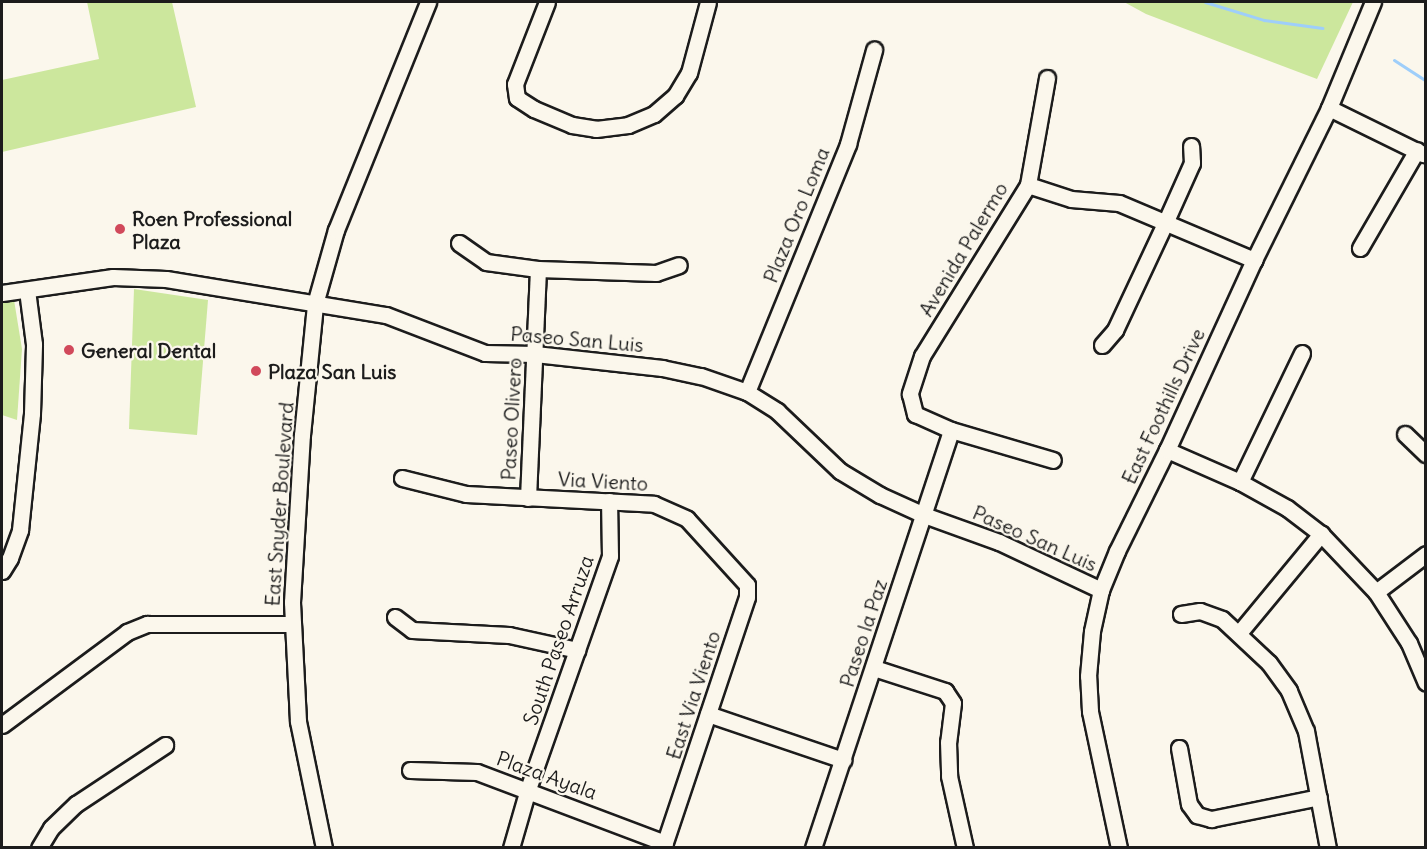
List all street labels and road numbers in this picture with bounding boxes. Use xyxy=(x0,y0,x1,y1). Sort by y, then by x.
street label: Plaza Oro Loma xyxy=(758,144,834,286)
street label: Avenida Palermo xyxy=(913,178,1013,320)
street label: Paseo San Luis xyxy=(509,321,645,357)
street label: East Foothills Drive xyxy=(1116,324,1210,488)
street label: Paseo Olivero xyxy=(496,357,526,481)
street label: East Snyder Boulevard xyxy=(260,401,298,607)
street label: Via Viento xyxy=(557,467,649,495)
street label: Paseo San Luis xyxy=(969,500,1101,576)
street label: South Paseo Arruza xyxy=(518,552,598,728)
street label: Paseo la Paz xyxy=(834,576,892,690)
street label: East Via Viento xyxy=(661,628,725,762)
street label: Plaza Ayala xyxy=(494,746,600,804)

